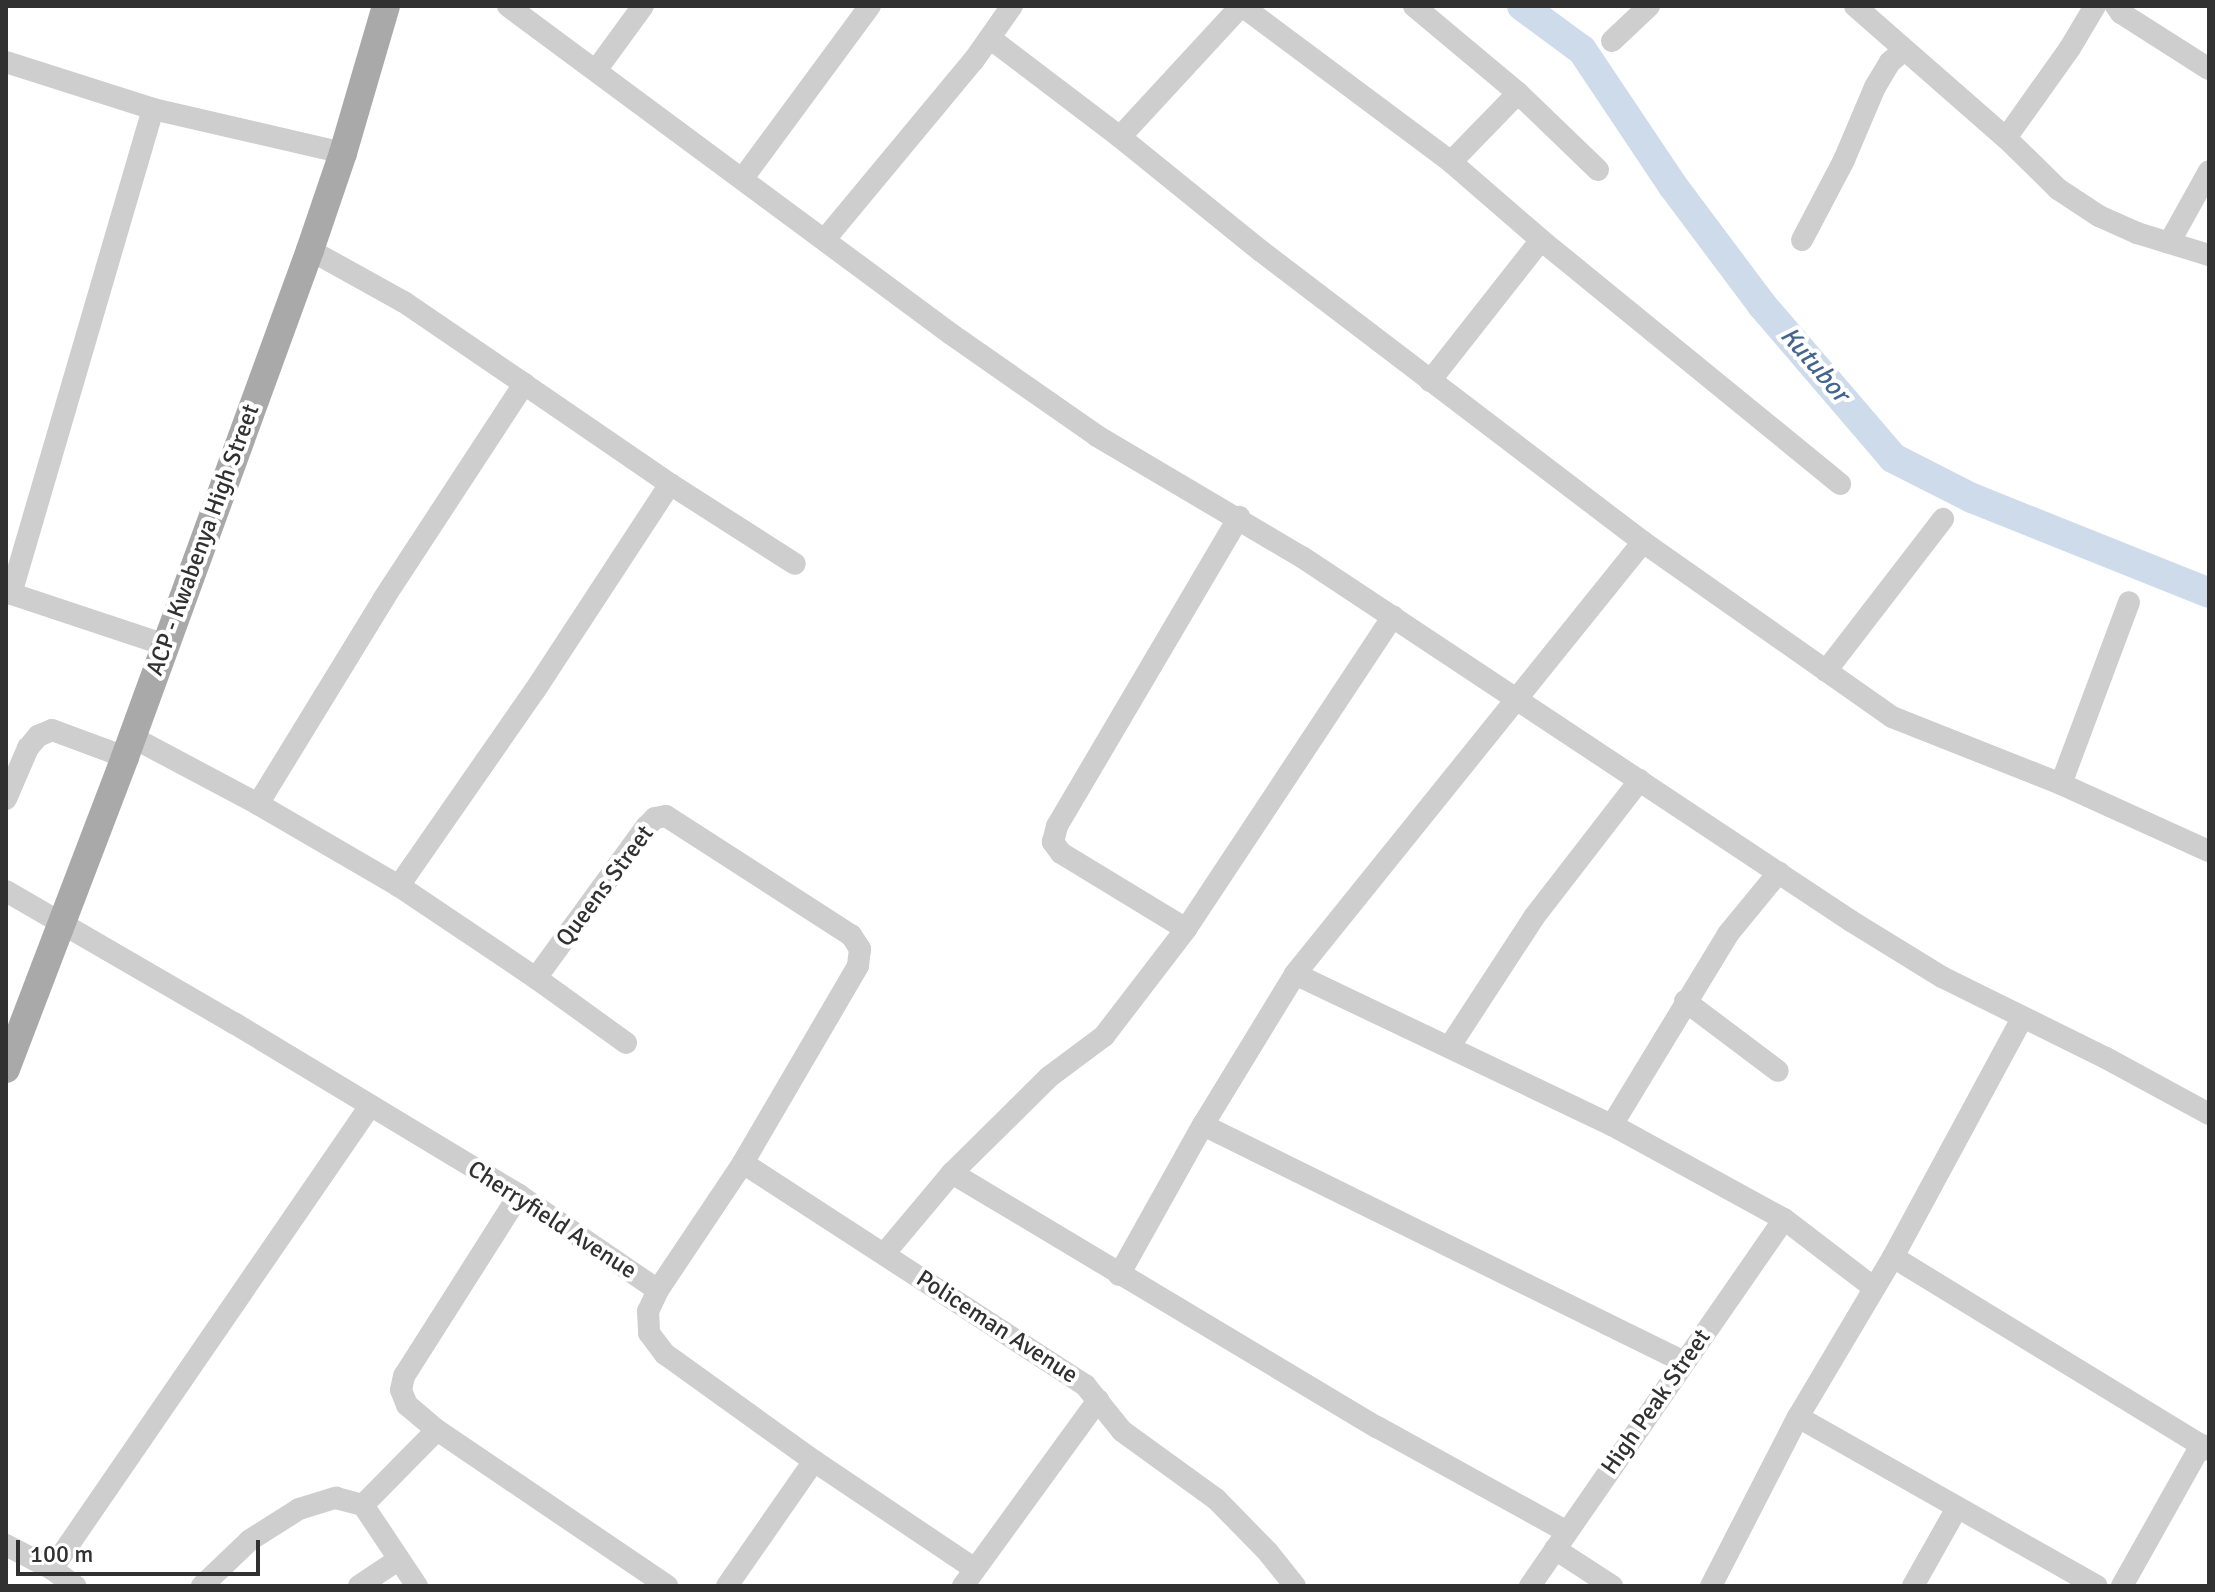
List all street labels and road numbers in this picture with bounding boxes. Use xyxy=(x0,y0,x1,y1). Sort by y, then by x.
street label: ACP - Kwabenya High Street xyxy=(140,400,266,680)
street label: Queens Street xyxy=(550,820,660,952)
street label: Cherryfield Avenue xyxy=(462,1155,642,1285)
street label: Policeman Avenue xyxy=(911,1264,1083,1390)
street label: High Peak Street xyxy=(1595,1324,1717,1480)

